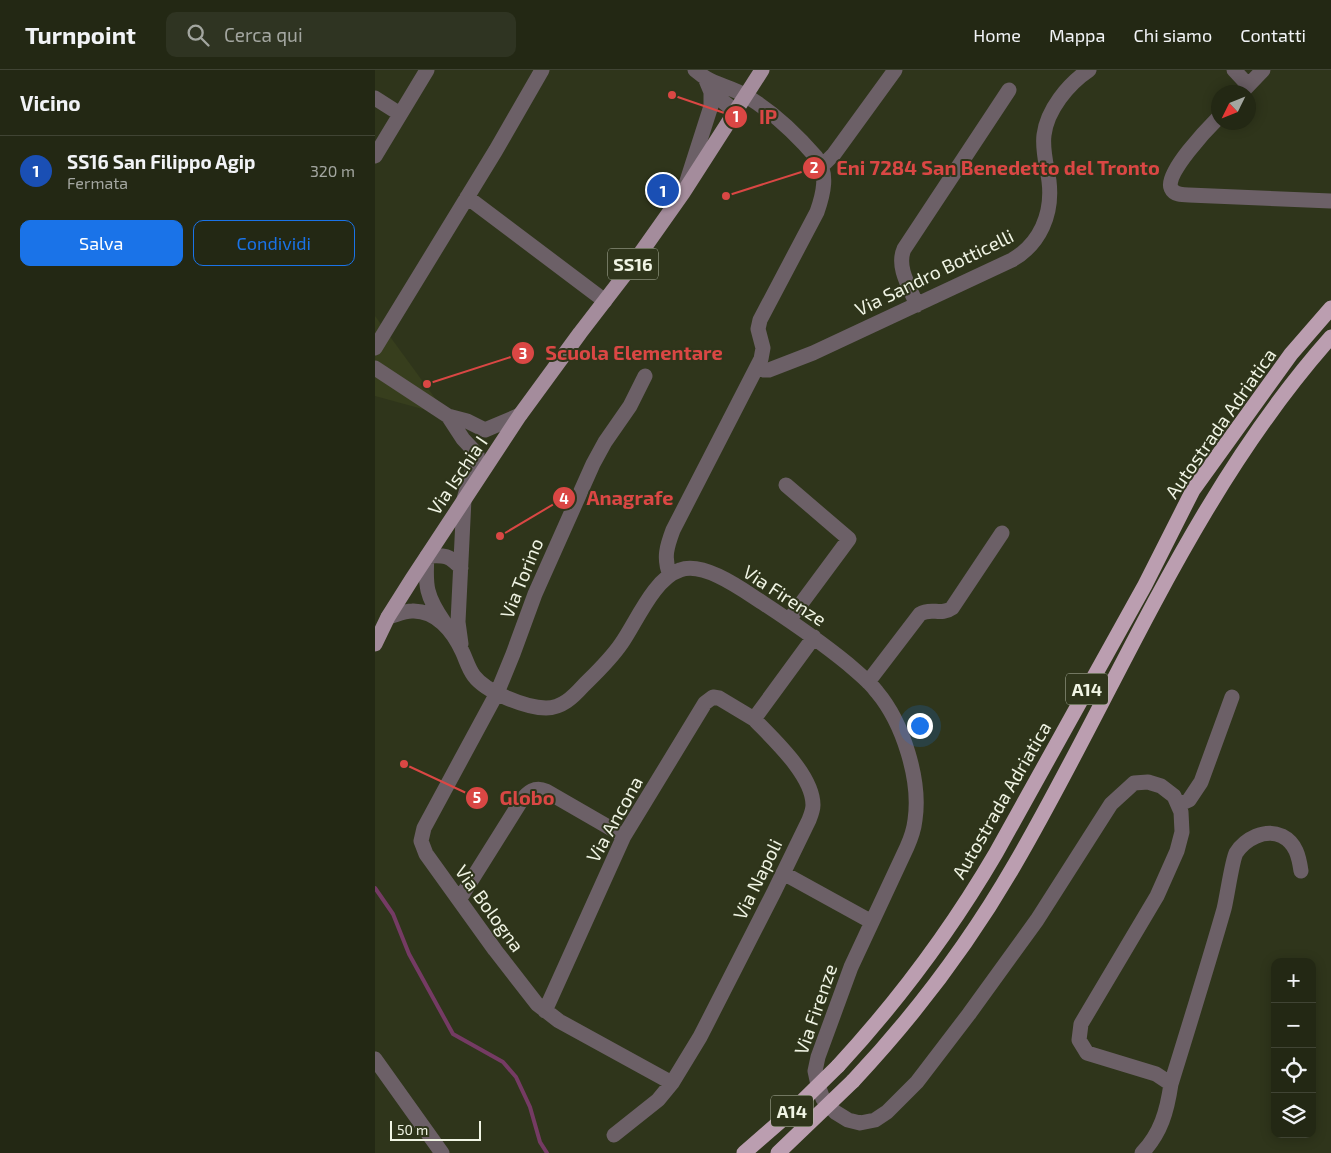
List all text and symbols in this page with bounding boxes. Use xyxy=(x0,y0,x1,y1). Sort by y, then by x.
search box xyxy=(166,12,516,57)
text: Turnpoint xyxy=(25,20,136,49)
icon: search xyxy=(184,21,212,49)
text: Cerca qui xyxy=(224,23,303,46)
text: Home xyxy=(973,24,1021,46)
text: Mappa xyxy=(1049,24,1105,46)
text: Chi siamo xyxy=(1133,24,1212,46)
text: Contatti xyxy=(1240,24,1306,46)
north arrow xyxy=(1211,85,1256,130)
text: Vicino xyxy=(20,90,81,115)
callout: IP xyxy=(724,99,787,134)
text: IP xyxy=(759,104,777,128)
text: 1 xyxy=(733,107,739,125)
text: SS16 San Filippo Agip xyxy=(67,150,255,173)
callout: Eni 7284 San Benedetto del Tronto xyxy=(801,150,1171,185)
text: Eni 7284 San Benedetto del Tronto xyxy=(836,155,1160,179)
text: 2 xyxy=(810,158,819,176)
text: 1 xyxy=(33,161,39,180)
text: 320 m xyxy=(310,161,355,180)
pin: 1 xyxy=(647,171,679,209)
text: Fermata xyxy=(67,173,128,192)
button: Salva xyxy=(20,220,183,266)
button: Condividi xyxy=(193,220,355,266)
street label: Via Sandro Botticelli xyxy=(851,224,1017,320)
road number: SS16 xyxy=(608,248,658,280)
callout: Scuola Elementare xyxy=(511,336,733,371)
text: Scuola Elementare xyxy=(545,340,723,364)
text: 3 xyxy=(519,344,527,362)
street label: Autostrada Adriatica xyxy=(1160,344,1280,502)
street label: Via Ischia I xyxy=(422,431,492,519)
callout: Anagrafe xyxy=(551,481,683,516)
text: Anagrafe xyxy=(586,485,674,509)
text: 4 xyxy=(559,489,569,507)
street label: Via Torino xyxy=(495,535,547,621)
street label: Via Firenze xyxy=(739,560,831,630)
road number: A14 xyxy=(1066,674,1108,704)
your location xyxy=(907,713,933,739)
street label: Autostrada Adriatica xyxy=(947,717,1055,883)
street label: Via Ancona xyxy=(581,772,647,866)
callout: Globo xyxy=(465,780,565,815)
text: Globo xyxy=(500,785,555,809)
text: 5 xyxy=(473,788,481,806)
street label: Via Napoli xyxy=(728,835,786,923)
street label: Via Bologna xyxy=(451,860,529,956)
map controls xyxy=(1271,958,1316,1138)
button: + xyxy=(1271,958,1316,1003)
street label: Via Firenze xyxy=(789,961,841,1057)
button: − xyxy=(1271,1003,1316,1048)
button: locate xyxy=(1271,1048,1316,1093)
button: layers xyxy=(1271,1093,1316,1138)
road number: A14 xyxy=(771,1096,813,1126)
scale bar xyxy=(390,1118,481,1141)
text: 50 m xyxy=(397,1121,428,1138)

